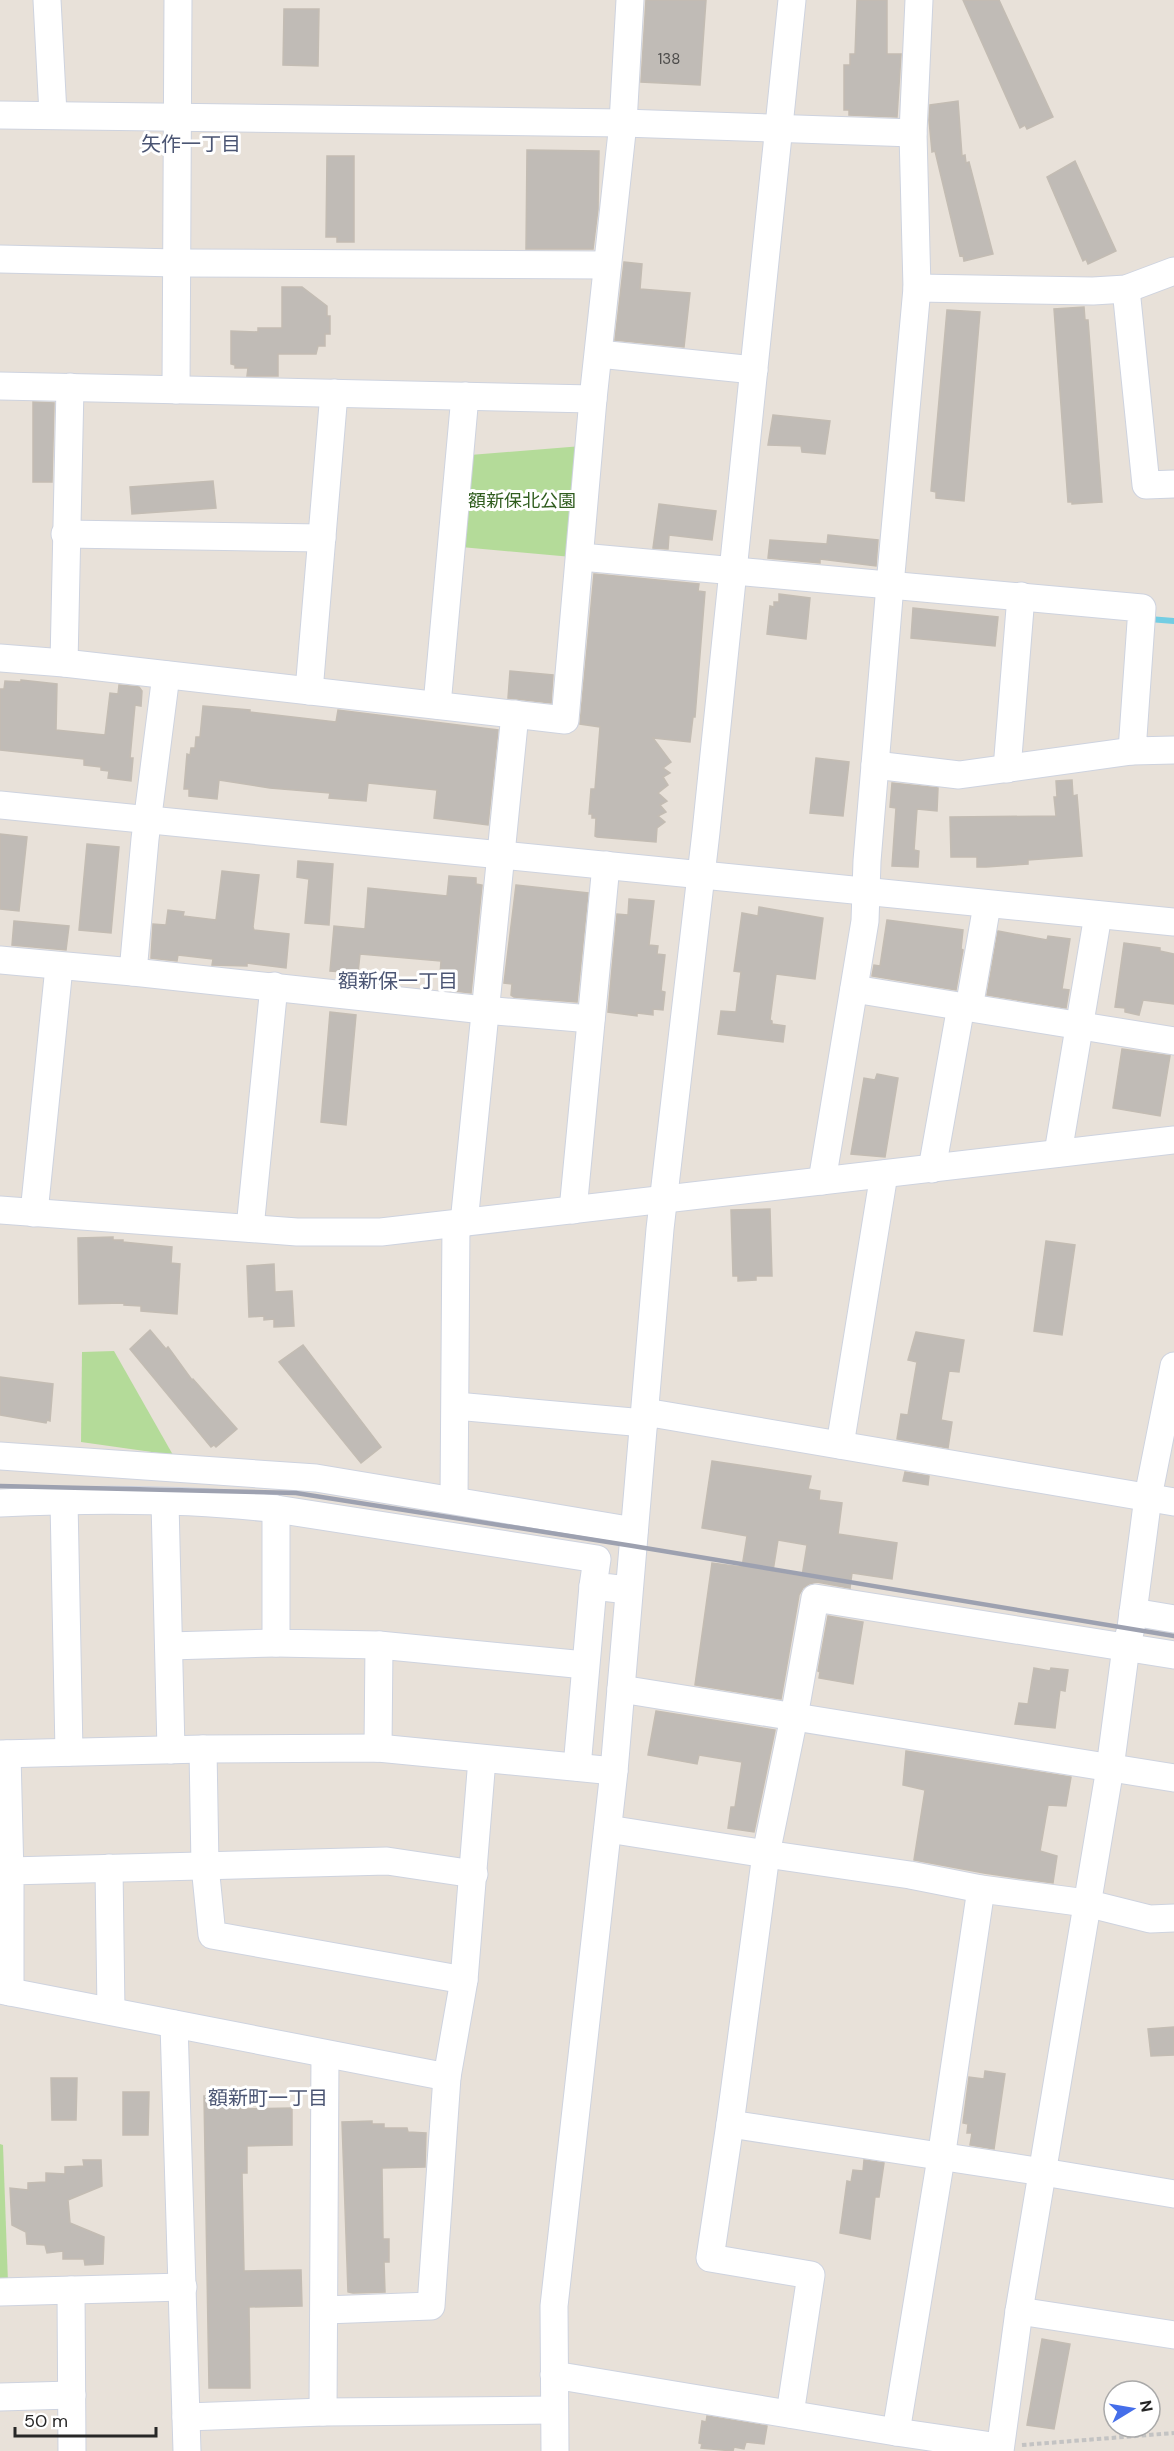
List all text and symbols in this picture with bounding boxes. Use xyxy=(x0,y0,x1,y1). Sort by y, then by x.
house number: 138 xyxy=(658,49,680,69)
district label: 矢作一丁目 xyxy=(141,131,241,157)
park label: 額新保北公園 xyxy=(468,489,576,513)
district label: 額新保一丁目 xyxy=(338,968,458,994)
district label: 額新町一丁目 xyxy=(208,2085,328,2111)
north arrow xyxy=(1102,2379,1162,2439)
text: N xyxy=(1135,2399,1158,2414)
scale bar xyxy=(15,2400,156,2438)
text: 50 m xyxy=(24,2409,68,2433)

